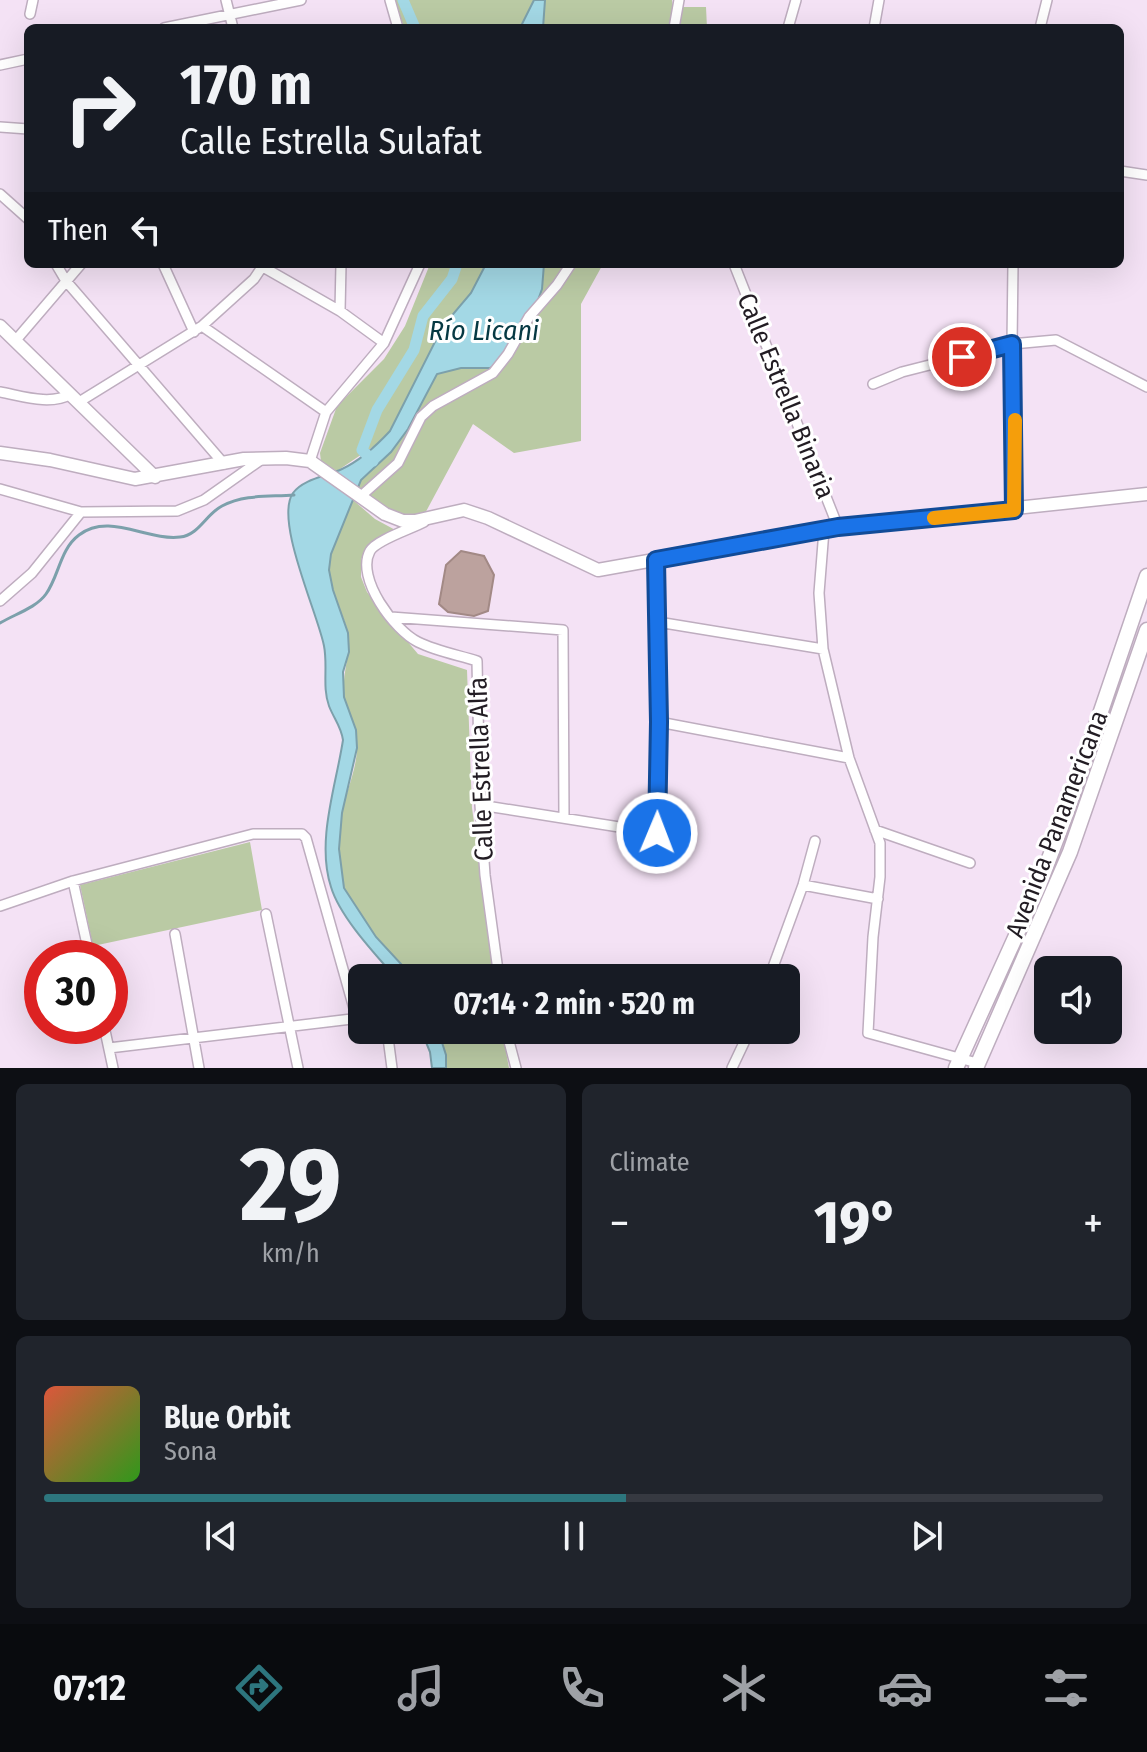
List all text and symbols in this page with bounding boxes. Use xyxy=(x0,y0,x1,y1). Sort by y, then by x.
text: 170 m xyxy=(180,52,312,119)
icon: right xyxy=(48,56,152,160)
text: Calle Estrella Sulafat xyxy=(180,120,482,164)
icon: left xyxy=(124,208,168,252)
text: Then xyxy=(48,212,108,248)
street label: Calle Estrella Binaria xyxy=(731,289,841,503)
water label: Río Licani xyxy=(429,314,539,347)
pin xyxy=(928,323,996,391)
icon: arrive xyxy=(940,335,984,379)
street label: Calle Estrella Alfa xyxy=(462,677,500,861)
street label: Avenida Panamericana xyxy=(999,706,1115,942)
position arrow xyxy=(615,791,699,875)
speed limit sign: 30 xyxy=(24,940,128,1044)
map controls xyxy=(1034,956,1122,1044)
button: sound xyxy=(1034,956,1122,1044)
text: 07:14 · 2 min · 520 m xyxy=(453,986,695,1022)
text: 29 xyxy=(240,1123,341,1248)
text: Climate xyxy=(610,1147,690,1178)
text: 19° xyxy=(814,1187,898,1259)
text: − xyxy=(610,1197,629,1250)
text: + xyxy=(1083,1197,1103,1250)
text: km/h xyxy=(262,1238,320,1269)
text: Blue Orbit xyxy=(164,1400,290,1436)
text: Sona xyxy=(164,1436,217,1467)
icon: previous xyxy=(199,1514,243,1558)
icon: pause xyxy=(552,1514,596,1558)
icon: next xyxy=(905,1514,949,1558)
icon: directions xyxy=(231,1660,287,1716)
icon: music xyxy=(393,1660,449,1716)
icon: phone xyxy=(554,1660,610,1716)
icon: climate xyxy=(716,1660,772,1716)
icon: car xyxy=(877,1660,933,1716)
icon: filters xyxy=(1038,1660,1094,1716)
text: 07:12 xyxy=(53,1666,126,1710)

